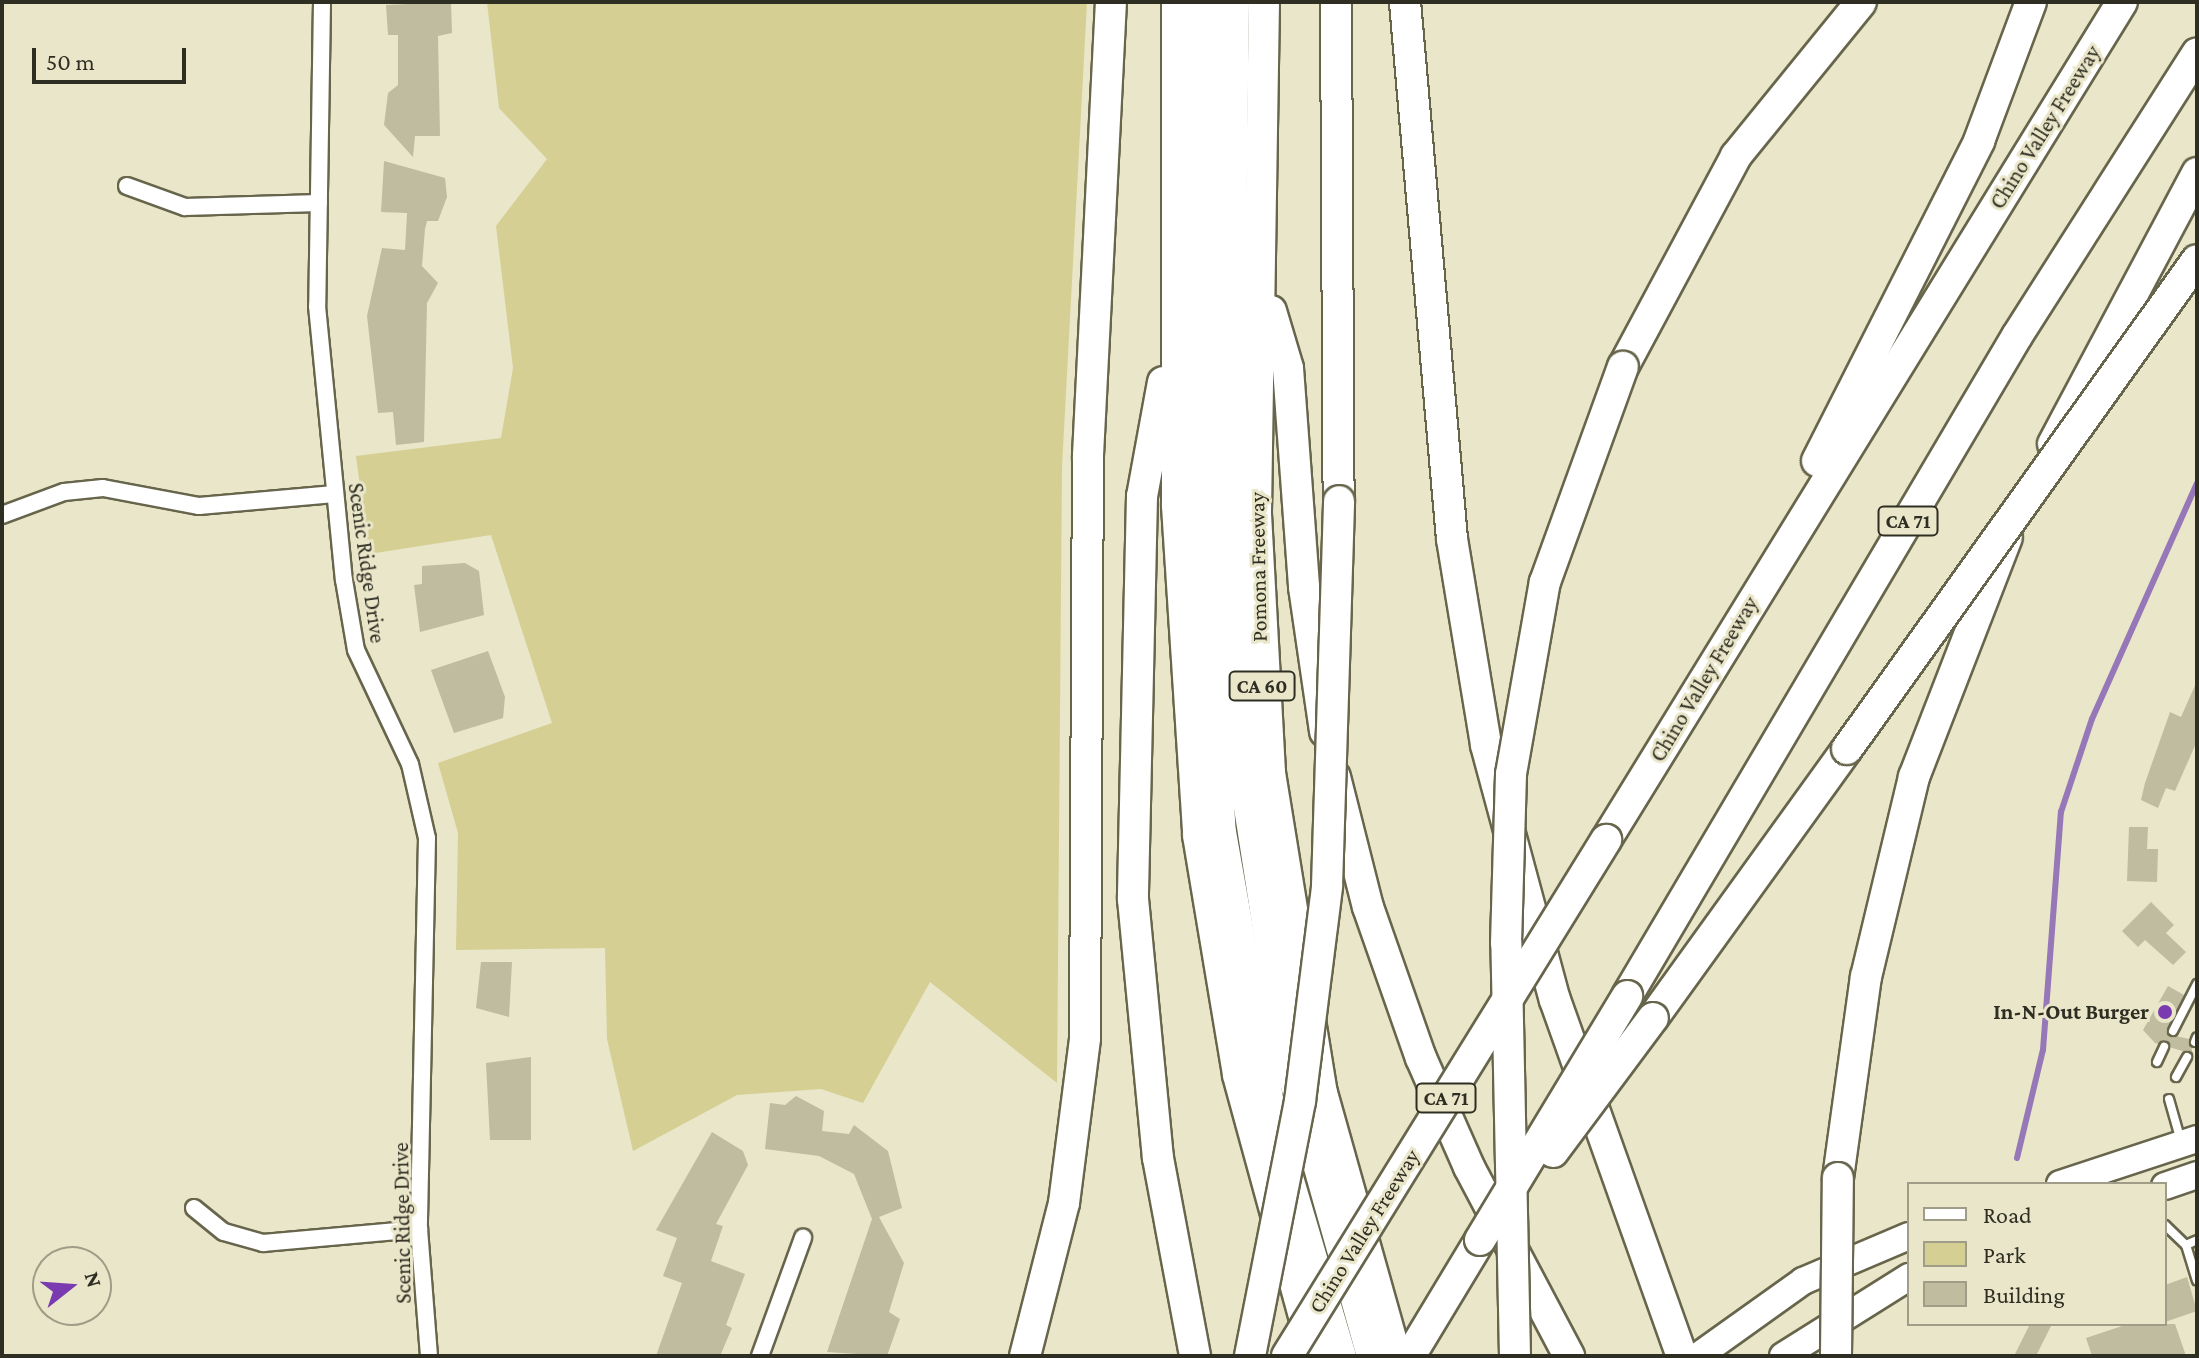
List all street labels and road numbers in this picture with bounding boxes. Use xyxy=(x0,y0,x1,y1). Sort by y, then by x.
street label: Chino Valley Freeway xyxy=(1984,40,2106,214)
street label: Scenic Ridge Drive xyxy=(343,481,391,645)
street label: Pomona Freeway xyxy=(1243,492,1273,642)
road number: CA 71 xyxy=(1876,505,1940,537)
street label: Chino Valley Freeway xyxy=(1644,592,1764,766)
road number: CA 60 xyxy=(1228,670,1296,702)
road number: CA 71 xyxy=(1414,1082,1478,1114)
street label: Scenic Ridge Drive xyxy=(387,1142,417,1304)
street label: Chino Valley Freeway xyxy=(1303,1144,1425,1318)

